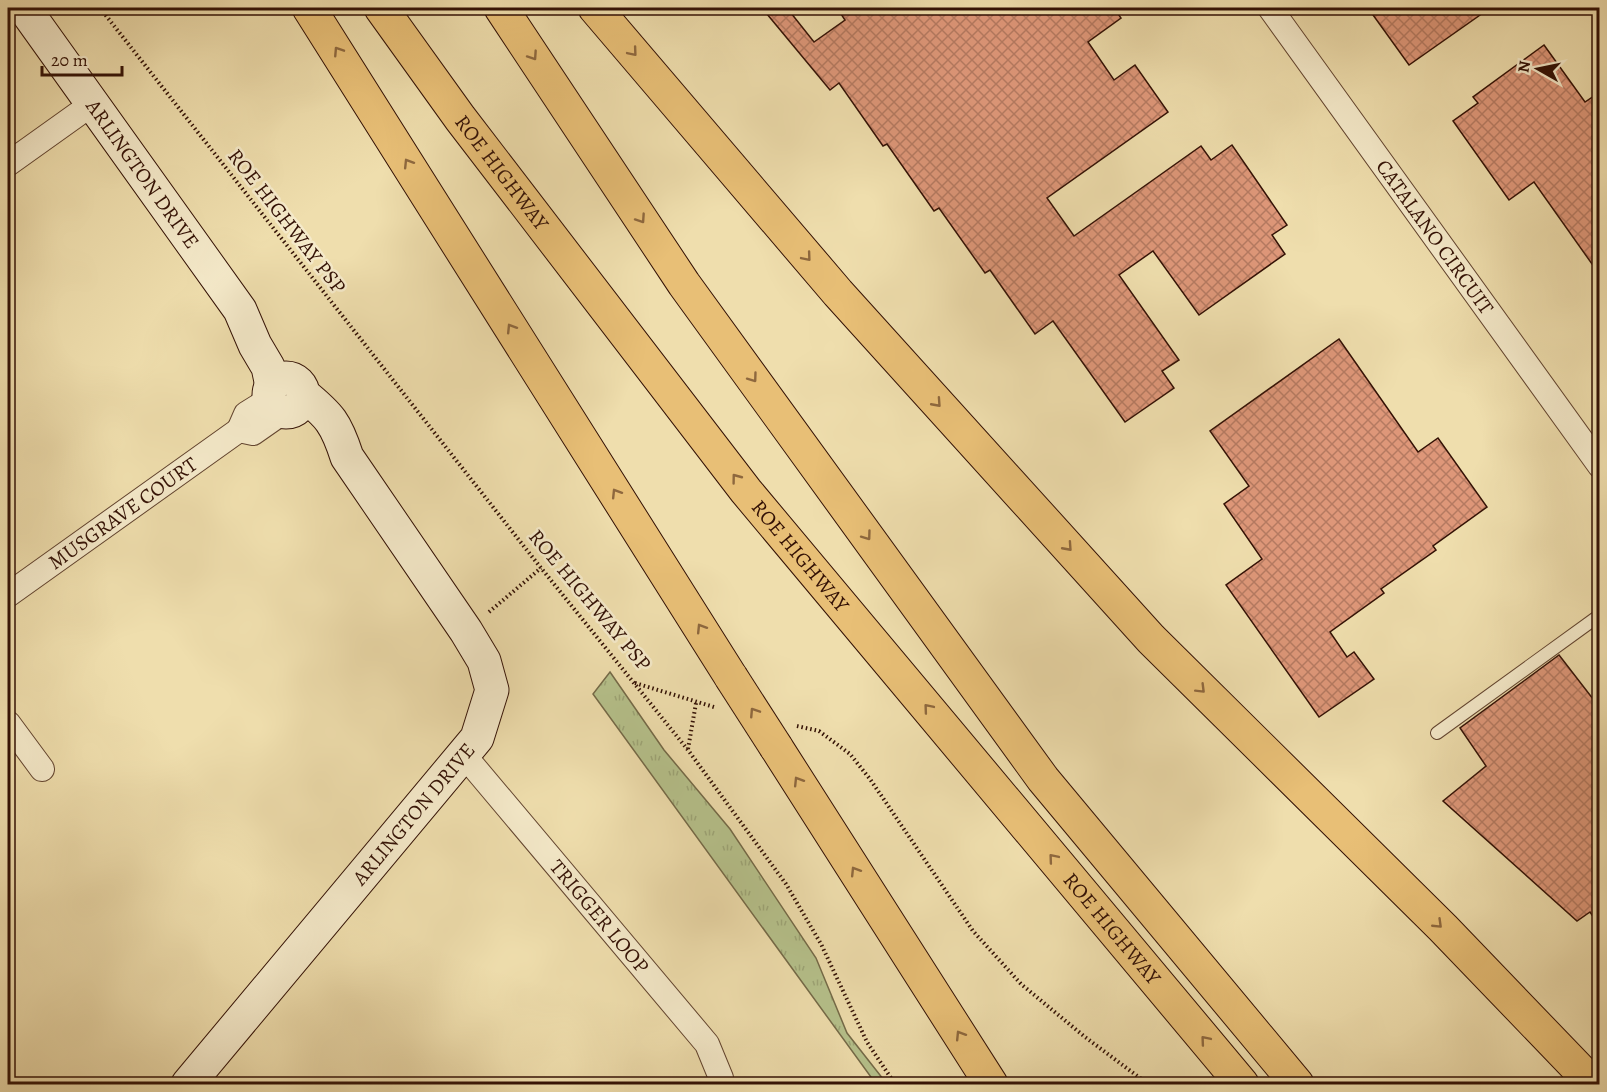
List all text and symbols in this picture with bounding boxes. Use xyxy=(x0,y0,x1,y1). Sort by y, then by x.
scale bar xyxy=(42,39,122,77)
north arrow xyxy=(1508,39,1568,99)
one-way arrow xyxy=(626,45,637,56)
one-way arrow xyxy=(333,47,345,57)
text: 20 m xyxy=(51,48,88,72)
one-way arrow xyxy=(526,49,537,60)
text: N xyxy=(1512,59,1536,74)
street label: ARLINGTON DRIVE xyxy=(79,93,206,254)
street label: ROE HIGHWAY xyxy=(448,109,555,236)
street label: ROE HIGHWAY PSP xyxy=(222,143,353,300)
street label: CATALANO CIRCUIT xyxy=(1369,154,1501,320)
one-way arrow xyxy=(403,159,415,169)
one-way arrow xyxy=(634,212,645,223)
one-way arrow xyxy=(800,250,811,261)
one-way arrow xyxy=(507,324,519,334)
one-way arrow xyxy=(745,372,756,383)
one-way arrow xyxy=(930,396,941,406)
street label: MUSGRAVE COURT xyxy=(43,450,203,576)
one-way arrow xyxy=(732,473,743,484)
one-way arrow xyxy=(611,489,623,499)
street label: ROE HIGHWAY xyxy=(745,494,856,618)
street label: ROE HIGHWAY PSP xyxy=(522,523,658,677)
one-way arrow xyxy=(860,530,871,541)
one-way arrow xyxy=(1061,540,1072,551)
one-way arrow xyxy=(696,624,708,634)
one-way arrow xyxy=(1194,682,1205,693)
one-way arrow xyxy=(924,704,935,715)
one-way arrow xyxy=(750,708,761,719)
street label: ARLINGTON DRIVE xyxy=(345,737,481,892)
one-way arrow xyxy=(795,777,806,788)
street label: TRIGGER LOOP xyxy=(543,853,656,979)
one-way arrow xyxy=(1049,854,1060,865)
one-way arrow xyxy=(851,866,862,877)
street label: ROE HIGHWAY xyxy=(1057,867,1168,991)
one-way arrow xyxy=(1431,916,1442,927)
one-way arrow xyxy=(955,1031,967,1041)
one-way arrow xyxy=(1201,1036,1212,1047)

